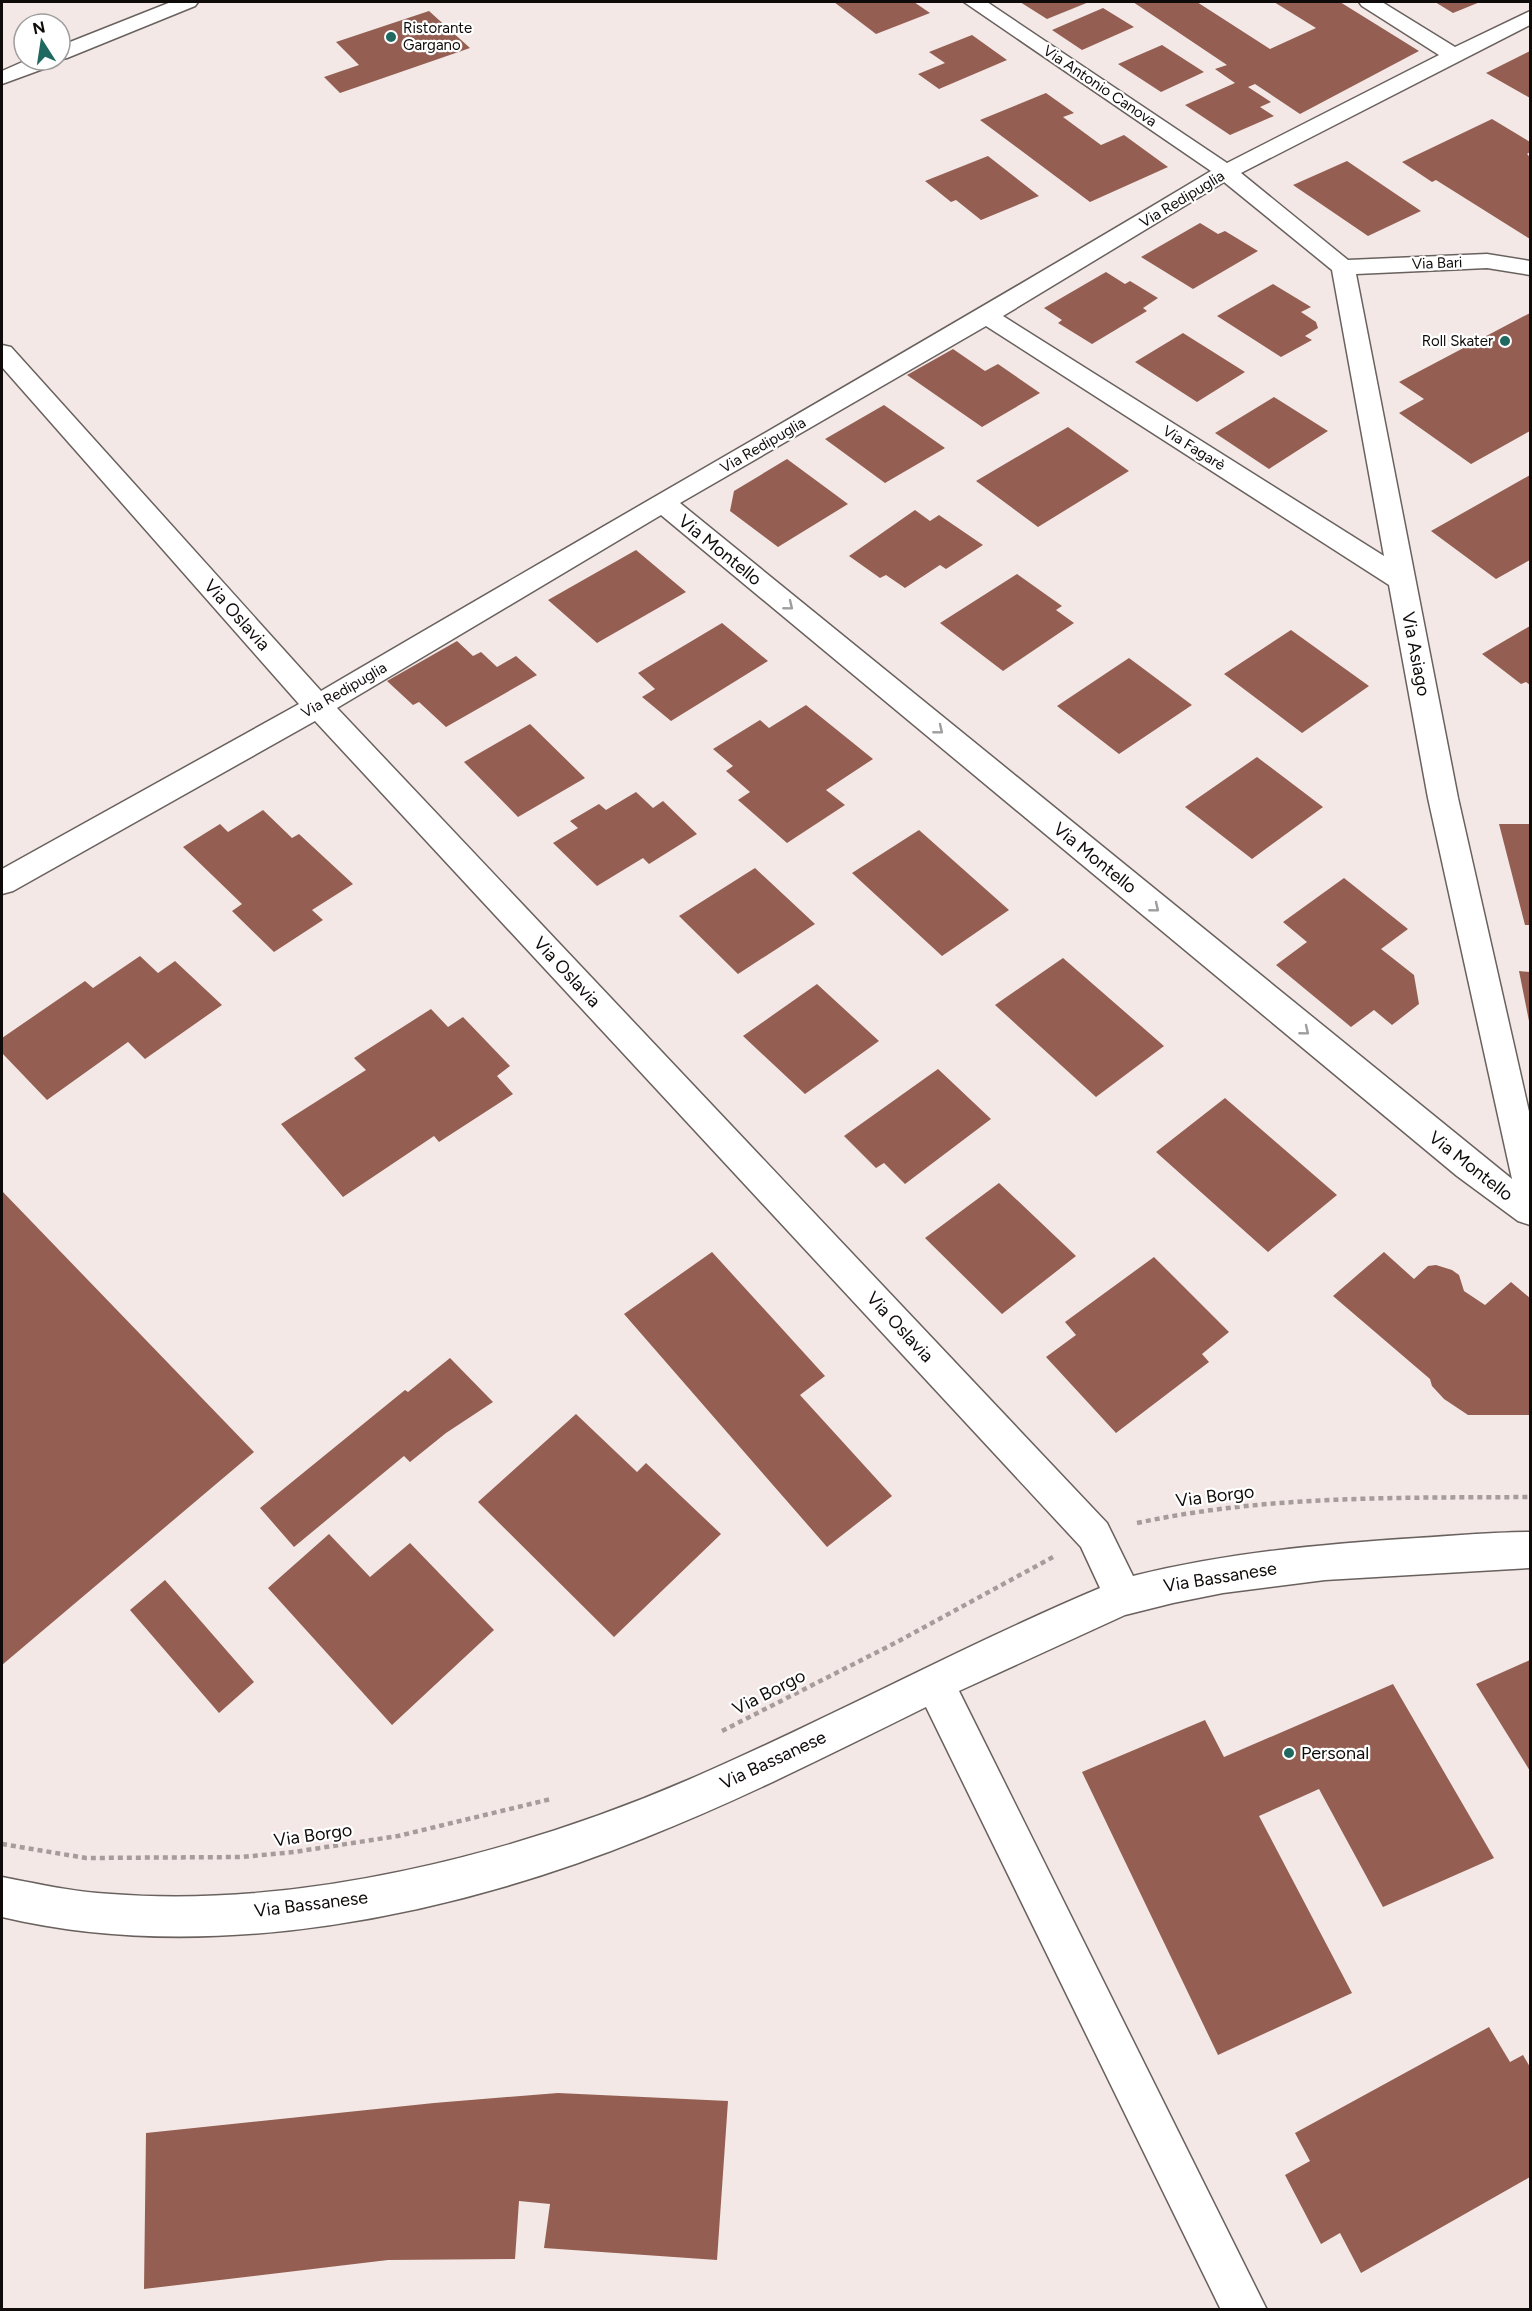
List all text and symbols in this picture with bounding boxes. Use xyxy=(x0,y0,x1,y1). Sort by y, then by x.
north arrow xyxy=(12,12,72,72)
text: N xyxy=(31,17,47,38)
place label: Ristorante Gargano xyxy=(403,19,472,54)
marker: Ristorante Gargano xyxy=(384,30,398,44)
street label: Via Antonio Canova xyxy=(1040,41,1160,131)
street label: Via Redipuglia xyxy=(1136,167,1228,231)
street label: Via Bari xyxy=(1411,253,1463,273)
place label: Roll Skater xyxy=(1422,332,1493,350)
marker: Roll Skater xyxy=(1498,334,1512,348)
street label: Via Redipuglia xyxy=(717,413,809,477)
street label: Via Fagarè xyxy=(1159,422,1229,474)
street label: Via Montello xyxy=(674,510,766,590)
street label: Via Oslavia xyxy=(199,575,275,655)
one-way arrow xyxy=(782,599,793,610)
street label: Via Asiago xyxy=(1397,610,1435,698)
street label: Via Redipuglia xyxy=(298,658,390,722)
one-way arrow xyxy=(932,723,943,734)
street label: Via Montello xyxy=(1049,818,1141,898)
one-way arrow xyxy=(1148,900,1159,911)
street label: Via Oslavia xyxy=(529,932,605,1012)
one-way arrow xyxy=(1298,1024,1309,1035)
street label: Via Montello xyxy=(1424,1126,1518,1206)
street label: Via Oslavia xyxy=(862,1287,938,1367)
street label: Via Borgo xyxy=(1175,1480,1255,1512)
street label: Via Bassanese xyxy=(1162,1557,1278,1597)
street label: Via Borgo xyxy=(729,1664,809,1720)
street label: Via Bassanese xyxy=(716,1726,830,1794)
place label: Personal xyxy=(1301,1742,1369,1764)
marker: Personal xyxy=(1282,1746,1296,1760)
street label: Via Borgo xyxy=(272,1819,354,1851)
street label: Via Bassanese xyxy=(253,1886,369,1922)

